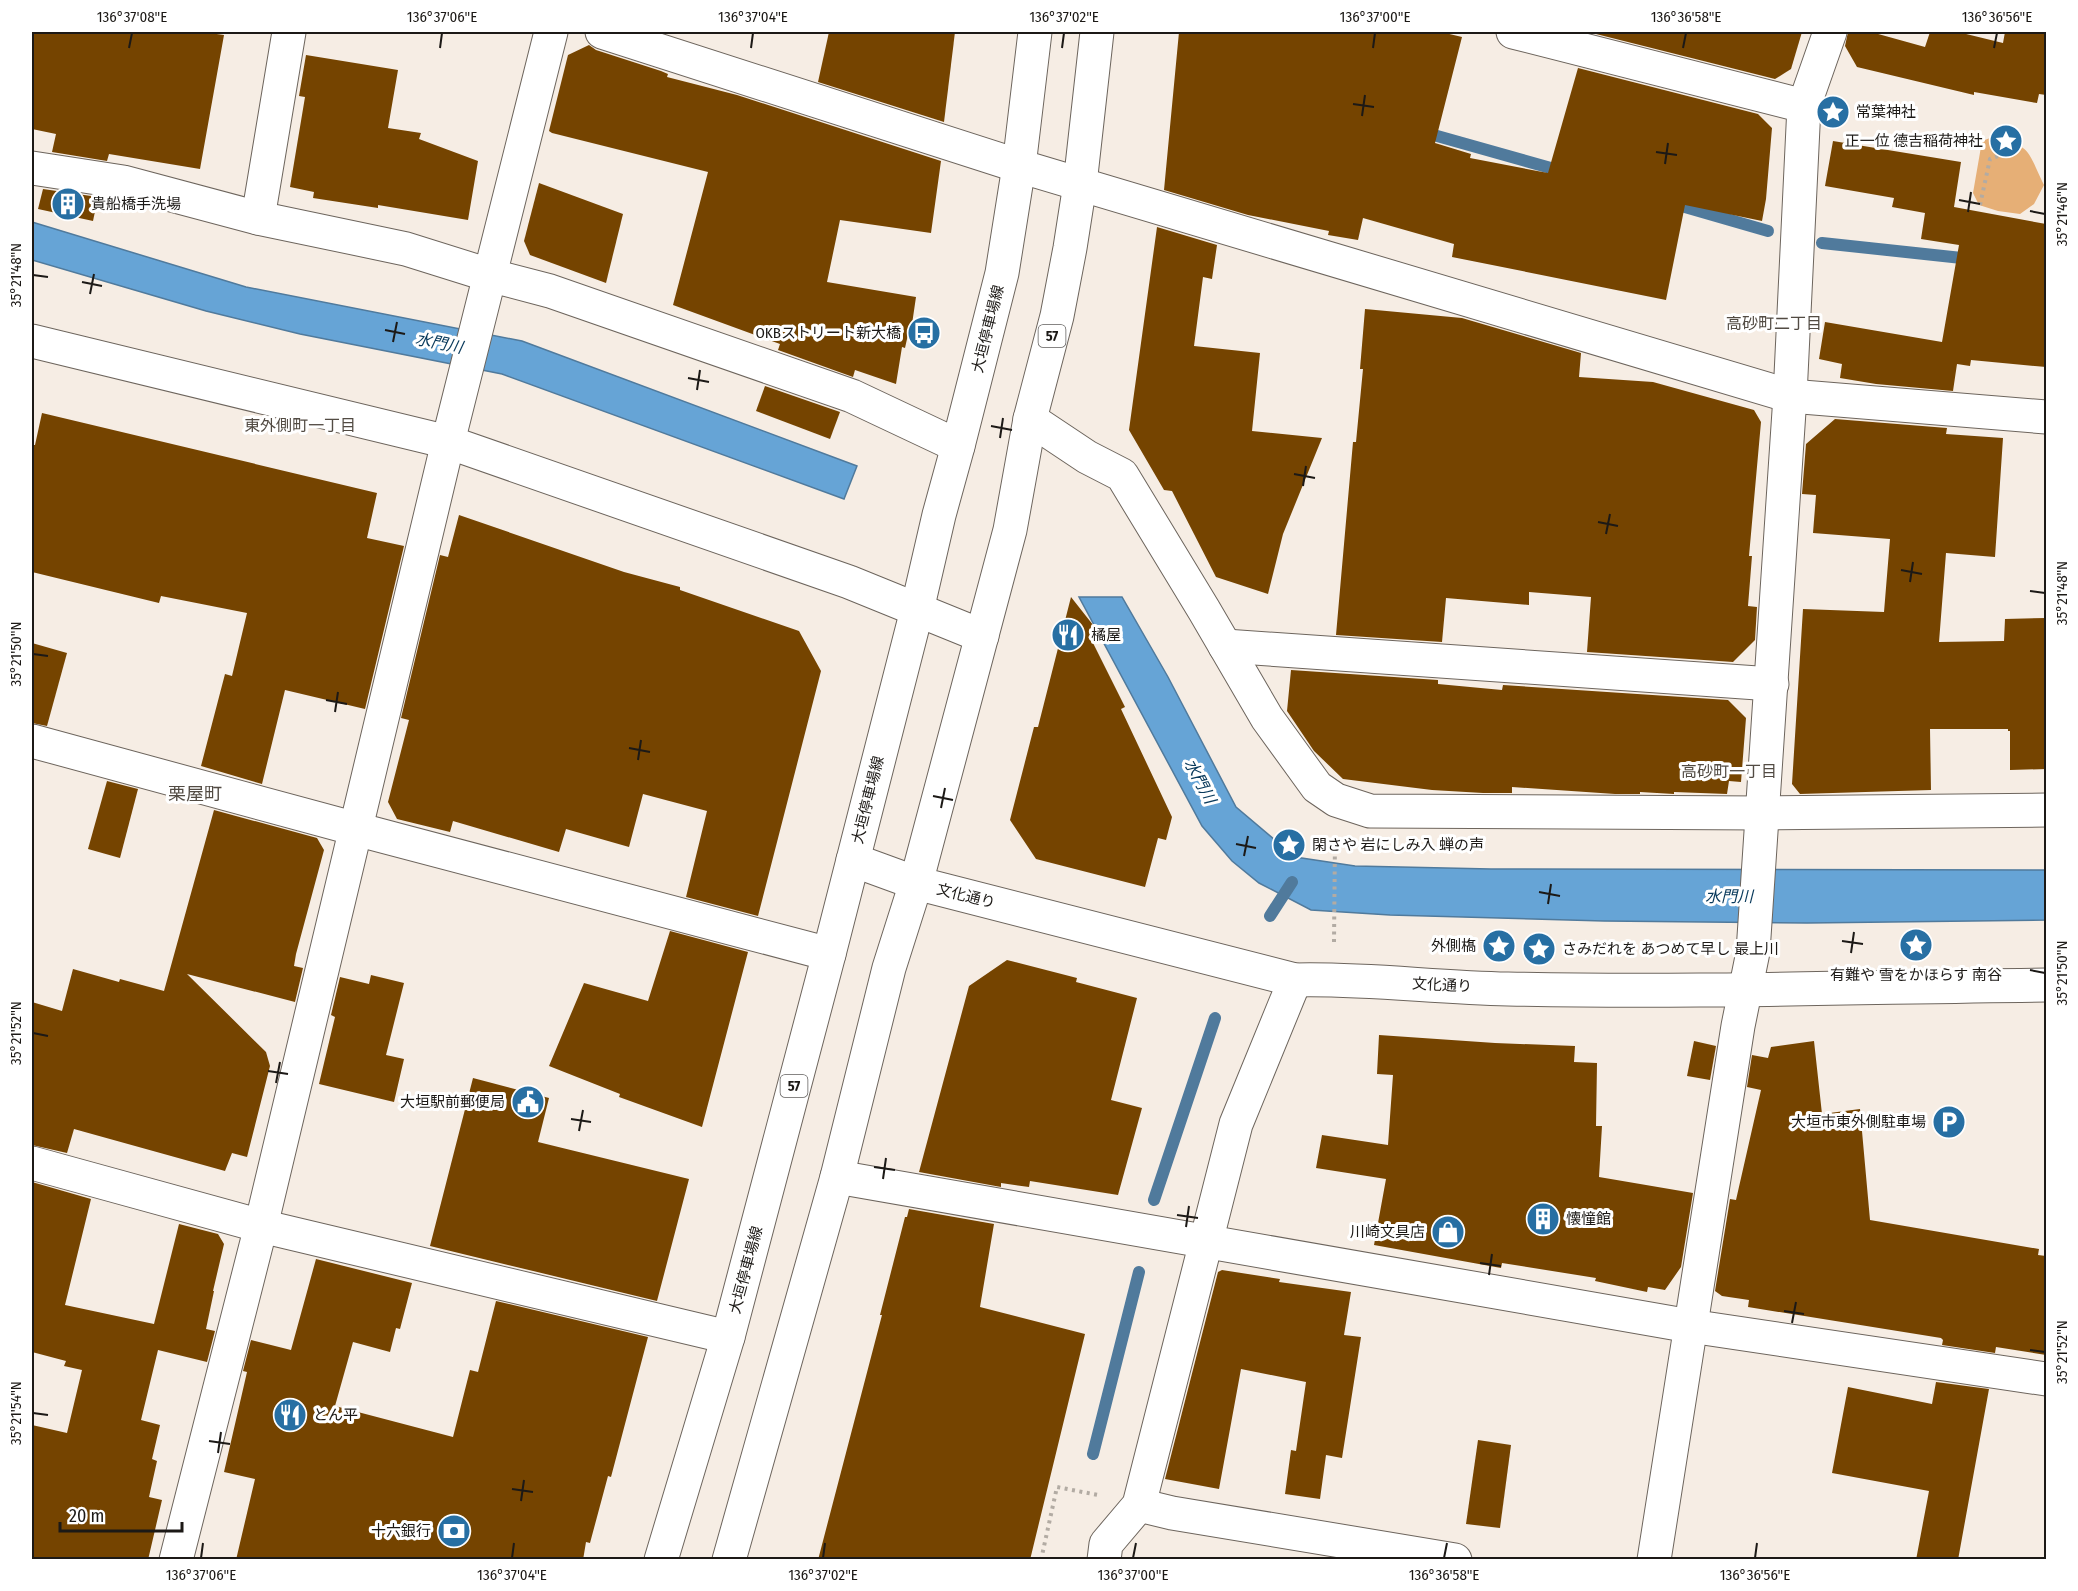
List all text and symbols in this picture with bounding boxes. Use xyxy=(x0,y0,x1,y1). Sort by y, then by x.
text: 136°37'08"E xyxy=(97,8,167,26)
text: 136°37'06"E xyxy=(407,8,477,26)
text: 136°37'04"E xyxy=(718,8,788,26)
text: 136°37'02"E xyxy=(1029,8,1099,26)
text: 136°37'00"E xyxy=(1340,8,1410,26)
text: 136°36'58"E xyxy=(1651,8,1721,26)
text: 136°36'56"E xyxy=(1962,8,2032,26)
place icon: 常葉神社 xyxy=(1815,94,1851,130)
place label: 常葉神社 xyxy=(1856,103,1916,121)
place icon: 正一位 德吉稲荷神社 xyxy=(1988,123,2024,159)
place label: 正一位 德吉稲荷神社 xyxy=(1844,132,1983,150)
text: 35°21'46"N xyxy=(2053,182,2071,246)
building icon: 貴船橋手洗場 xyxy=(50,186,86,222)
place label: 貴船橋手洗場 xyxy=(91,195,181,213)
text: 35°21'48"N xyxy=(7,243,25,307)
street label: 大垣停車場線 xyxy=(968,283,1008,375)
district label: 高砂町二丁目 xyxy=(1726,314,1822,333)
bus stop icon: OKBストリート新大橋 xyxy=(906,315,942,351)
place label: OKBストリート新大橋 xyxy=(755,324,901,342)
road number: 57 xyxy=(1038,325,1066,347)
water label: 水門川 xyxy=(414,329,466,357)
district label: 東外側町一丁目 xyxy=(244,416,356,435)
text: 35°21'48"N xyxy=(2053,561,2071,625)
restaurant icon: 橘屋 xyxy=(1050,617,1086,653)
text: 35°21'50"N xyxy=(7,621,25,687)
place label: 橘屋 xyxy=(1091,626,1121,644)
street label: 大垣停車場線 xyxy=(848,754,888,846)
water label: 水門川 xyxy=(1180,755,1221,808)
district label: 高砂町一丁目 xyxy=(1681,762,1777,781)
district label: 栗屋町 xyxy=(168,783,222,805)
place icon: 閑さや 岩にしみ入 蝉の声 xyxy=(1271,827,1307,863)
place label: 閑さや 岩にしみ入 蝉の声 xyxy=(1312,836,1484,854)
street label: 文化通り xyxy=(935,880,997,912)
water label: 水門川 xyxy=(1705,887,1755,906)
place icon: 有難や 雪をかほらす 南谷 xyxy=(1898,927,1934,963)
place icon: 外側𣘺 xyxy=(1481,928,1517,964)
place icon: さみだれを あつめて早し 最上川 xyxy=(1521,931,1557,967)
place label: 外側𣘺 xyxy=(1431,937,1476,955)
place label: さみだれを あつめて早し 最上川 xyxy=(1562,940,1779,958)
text: 35°21'50"N xyxy=(2053,940,2071,1006)
place label: 有難や 雪をかほらす 南谷 xyxy=(1830,966,2002,984)
street label: 文化通り xyxy=(1412,974,1472,996)
text: 35°21'52"N xyxy=(7,1001,25,1065)
road number: 57 xyxy=(780,1075,808,1097)
public building icon: 大垣駅前郵便局 xyxy=(510,1084,546,1120)
place label: 大垣駅前郵便局 xyxy=(400,1093,505,1111)
parking icon: 大垣市東外側駐車場 xyxy=(1931,1104,1967,1140)
place label: 大垣市東外側駐車場 xyxy=(1791,1113,1926,1131)
building icon: 懐憧館 xyxy=(1525,1201,1561,1237)
place label: 懐憧館 xyxy=(1566,1210,1611,1228)
shop icon: 川崎文具店 xyxy=(1430,1214,1466,1250)
place label: 川崎文具店 xyxy=(1350,1223,1425,1241)
street label: 大垣停車場線 xyxy=(726,1224,766,1316)
text: 35°21'52"N xyxy=(2053,1320,2071,1384)
text: 35°21'54"N xyxy=(7,1381,25,1445)
restaurant icon: とん平 xyxy=(272,1397,308,1433)
place label: とん平 xyxy=(313,1406,358,1424)
scale bar xyxy=(60,1495,182,1533)
text: 20 m xyxy=(69,1505,104,1527)
bank icon: 十六銀行 xyxy=(436,1513,472,1549)
place label: 十六銀行 xyxy=(371,1522,431,1540)
text: 136°37'06"E xyxy=(166,1566,236,1584)
text: 136°37'04"E xyxy=(477,1566,547,1584)
text: 136°37'02"E xyxy=(788,1566,858,1584)
text: 136°37'00"E xyxy=(1098,1566,1168,1584)
text: 136°36'58"E xyxy=(1409,1566,1479,1584)
text: 136°36'56"E xyxy=(1720,1566,1790,1584)

